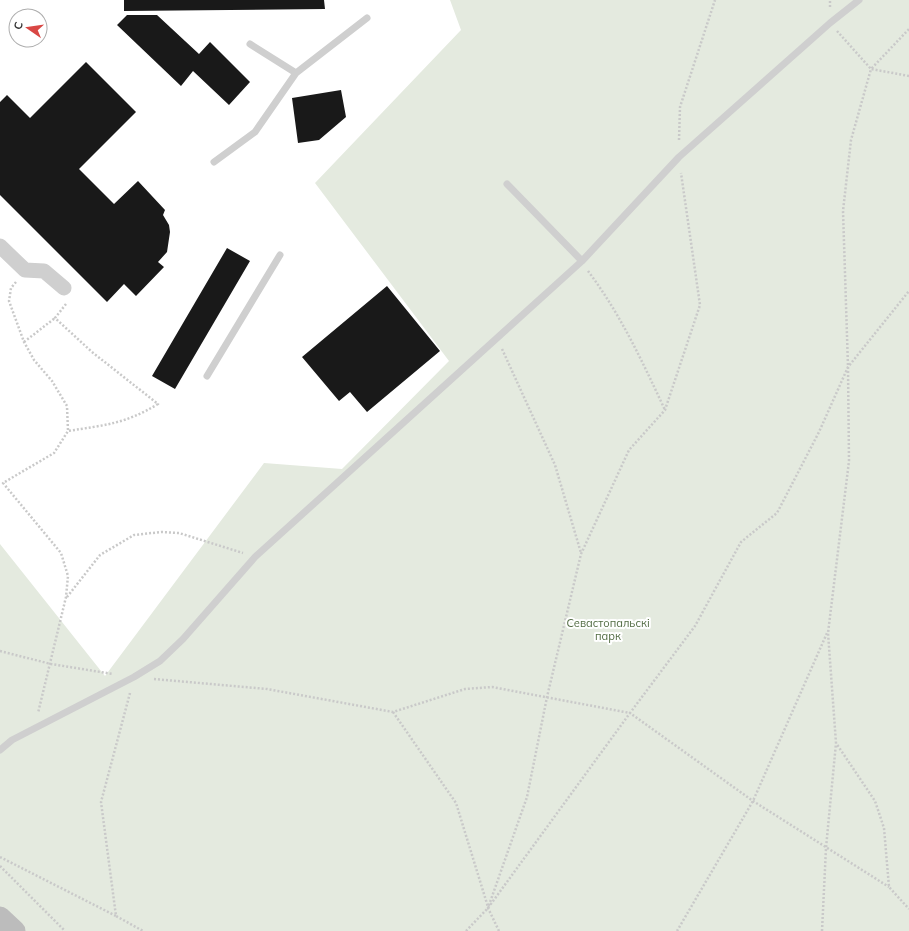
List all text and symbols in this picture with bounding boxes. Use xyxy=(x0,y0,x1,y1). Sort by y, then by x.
north arrow xyxy=(8,8,48,48)
text: С xyxy=(11,20,26,31)
park label: Севастопальскі парк xyxy=(566,616,650,643)

